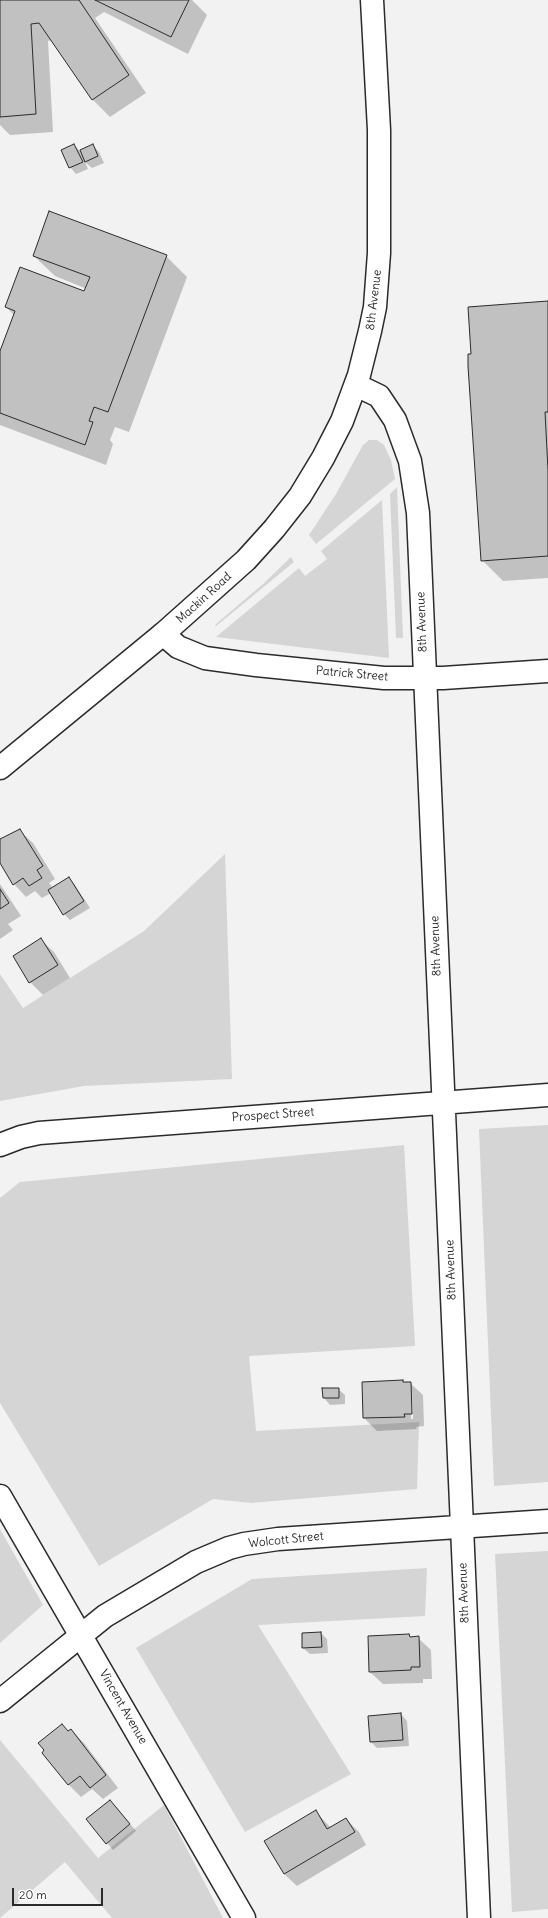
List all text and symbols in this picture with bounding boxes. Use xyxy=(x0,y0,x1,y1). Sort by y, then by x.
street label: 8th Avenue xyxy=(363,269,385,331)
street label: Mackin Road xyxy=(173,569,235,627)
street label: 8th Avenue xyxy=(414,591,430,653)
street label: Patrick Street xyxy=(315,664,389,684)
street label: 8th Avenue xyxy=(428,915,444,977)
street label: Prospect Street xyxy=(231,1105,315,1125)
street label: 8th Avenue xyxy=(443,1239,459,1301)
street label: Wolcott Street xyxy=(248,1529,324,1551)
street label: 8th Avenue xyxy=(456,1562,472,1624)
street label: Vincent Avenue xyxy=(96,1667,150,1747)
scale bar xyxy=(14,1880,105,1906)
text: 20 m xyxy=(19,1887,47,1902)

